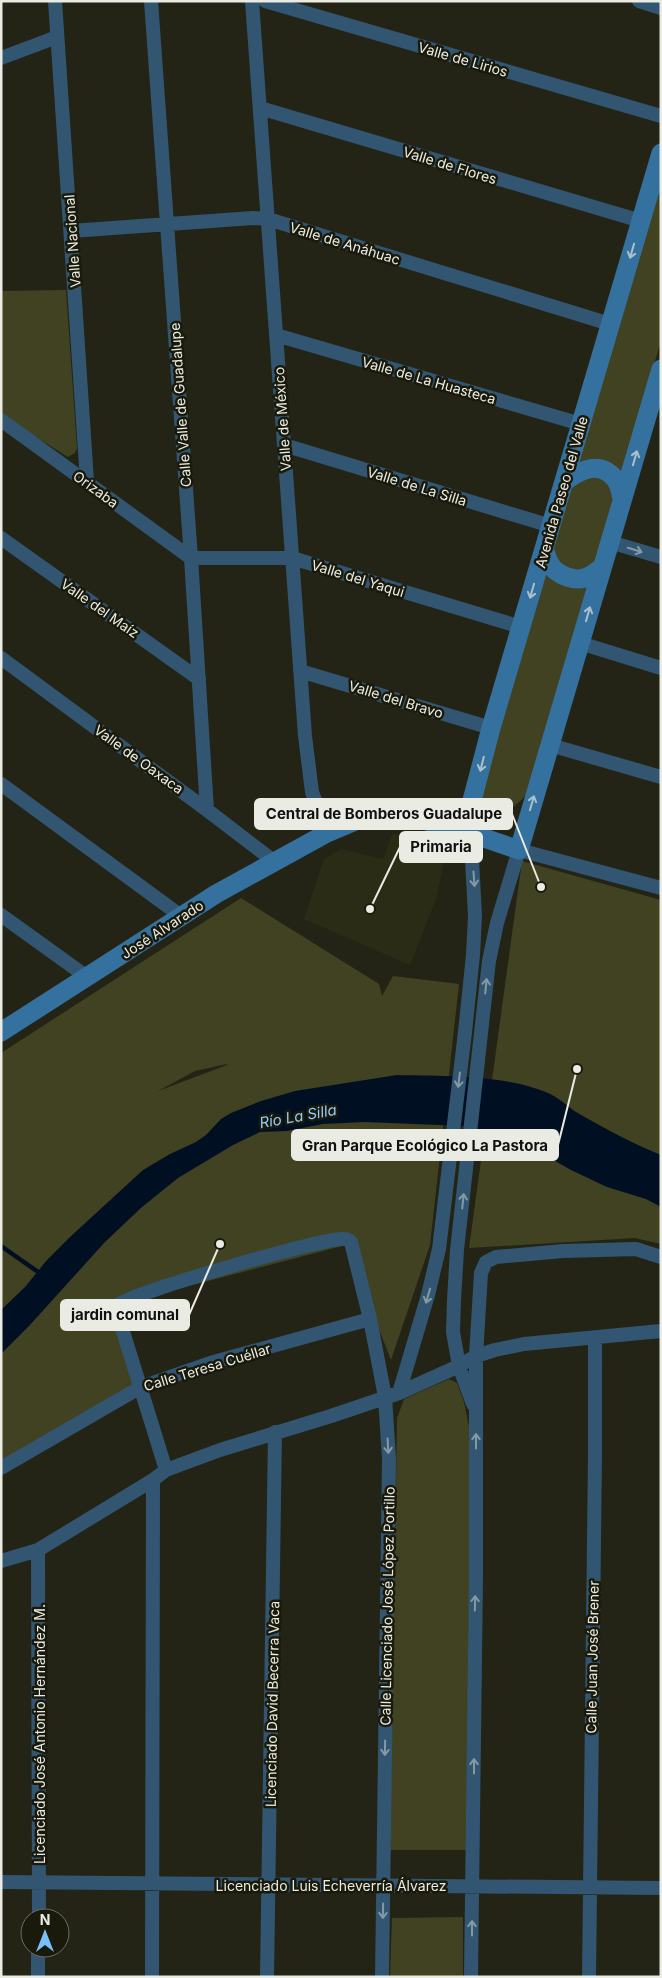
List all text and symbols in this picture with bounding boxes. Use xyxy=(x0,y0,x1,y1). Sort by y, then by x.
street label: Valle de Lirios xyxy=(416,38,510,80)
street label: Valle de Flores xyxy=(401,143,499,187)
street label: Valle Nacional xyxy=(60,194,84,288)
street label: Valle de Anáhuac xyxy=(288,218,402,268)
one-way arrow xyxy=(627,242,636,258)
street label: Calle Valle de Guadalupe xyxy=(166,322,194,488)
street label: Valle de La Huasteca xyxy=(360,353,498,407)
street label: Valle de México xyxy=(270,366,294,472)
street label: Avenida Paseo del Valle xyxy=(531,414,591,570)
one-way arrow xyxy=(630,450,640,466)
street label: Valle de La Silla xyxy=(365,463,469,509)
street label: Orizaba xyxy=(70,467,122,511)
one-way arrow xyxy=(627,545,643,555)
street label: Valle del Yaqui xyxy=(309,556,407,600)
street label: Valle del Maíz xyxy=(58,575,142,641)
one-way arrow xyxy=(526,583,536,599)
one-way arrow xyxy=(584,606,594,622)
street label: Valle del Bravo xyxy=(347,677,445,721)
street label: Valle de Oaxaca xyxy=(91,721,187,797)
one-way arrow xyxy=(477,755,486,771)
one-way arrow xyxy=(528,796,538,812)
callout: Central de Bomberos Guadalupe xyxy=(255,799,512,829)
text: Central de Bomberos Guadalupe xyxy=(266,804,502,823)
callout: Primaria xyxy=(400,832,482,862)
text: Primaria xyxy=(410,837,472,856)
one-way arrow xyxy=(469,871,478,887)
street label: José Alvarado xyxy=(118,896,206,962)
one-way arrow xyxy=(481,979,491,995)
one-way arrow xyxy=(454,1072,464,1088)
water label: Río La Silla xyxy=(258,1100,338,1132)
callout: Gran Parque Ecológico La Pastora xyxy=(292,1130,558,1160)
text: Gran Parque Ecológico La Pastora xyxy=(302,1136,548,1155)
one-way arrow xyxy=(458,1193,467,1209)
one-way arrow xyxy=(422,1288,432,1304)
callout: jardin comunal xyxy=(61,1300,189,1330)
text: jardin comunal xyxy=(70,1305,179,1324)
street label: Calle Teresa Cuéllar xyxy=(141,1340,273,1394)
one-way arrow xyxy=(471,1433,481,1449)
one-way arrow xyxy=(383,1438,393,1454)
street label: Calle Licenciado José López Portillo xyxy=(376,1486,398,1726)
street label: Calle Juan José Brener xyxy=(582,1580,602,1734)
one-way arrow xyxy=(471,1595,480,1611)
street label: Licenciado David Becerra Vaca xyxy=(262,1601,282,1807)
street label: Licenciado José Antonio Hernández M. xyxy=(31,1604,48,1864)
one-way arrow xyxy=(380,1740,390,1756)
one-way arrow xyxy=(469,1758,479,1774)
street label: Licenciado Luis Echeverría Álvarez xyxy=(216,1877,446,1894)
one-way arrow xyxy=(378,1902,388,1918)
north arrow xyxy=(20,1908,70,1958)
text: N xyxy=(40,1911,50,1928)
one-way arrow xyxy=(467,1920,477,1936)

